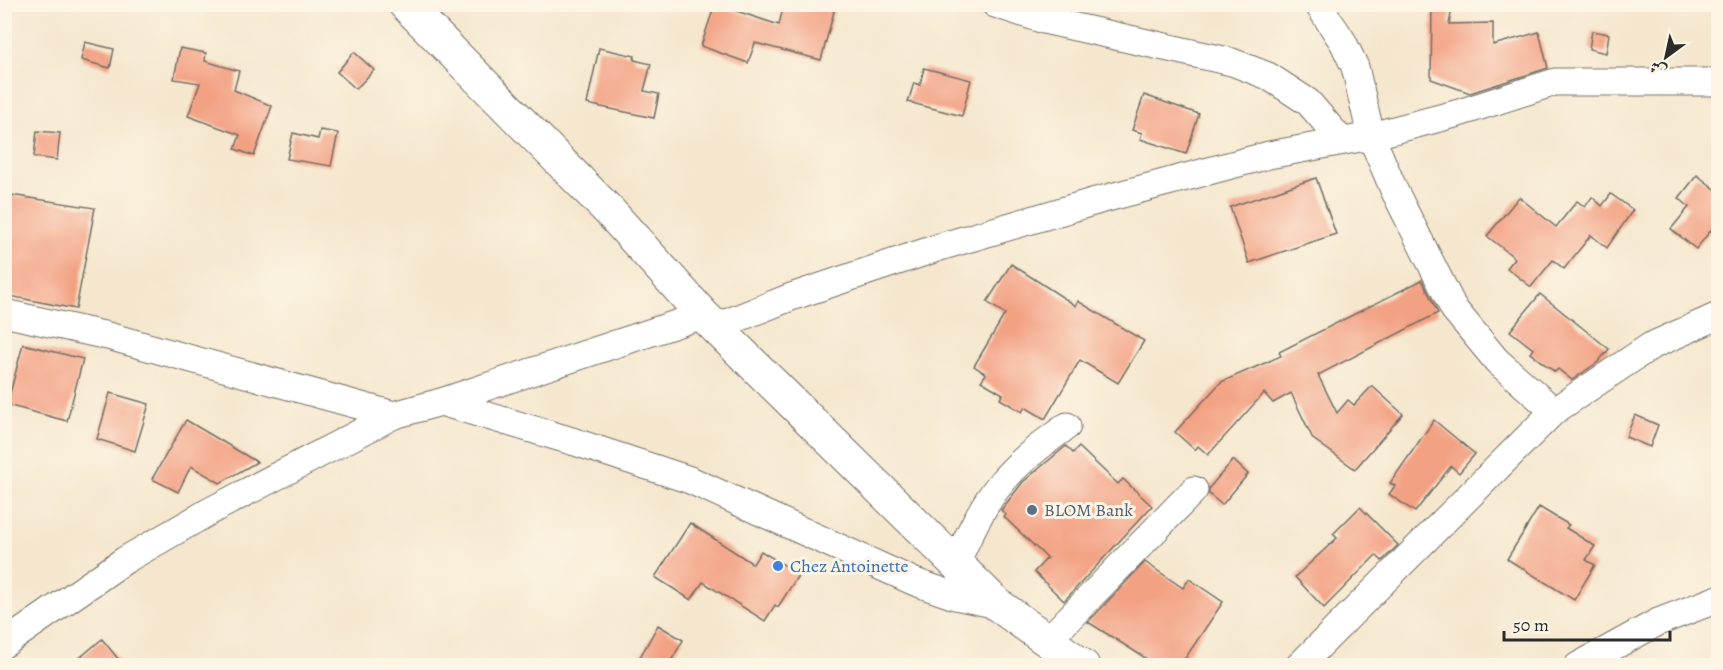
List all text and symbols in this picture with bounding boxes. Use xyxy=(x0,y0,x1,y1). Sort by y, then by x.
north arrow xyxy=(1636,27,1696,87)
text: ش xyxy=(1646,55,1671,82)
place label: BLOM Bank xyxy=(1044,498,1133,522)
marker: BLOM Bank xyxy=(1025,503,1039,517)
place label: Chez Antoinette xyxy=(790,554,909,578)
marker: Chez Antoinette xyxy=(771,559,785,573)
scale bar xyxy=(1504,604,1670,642)
text: 50 m xyxy=(1513,613,1549,637)

